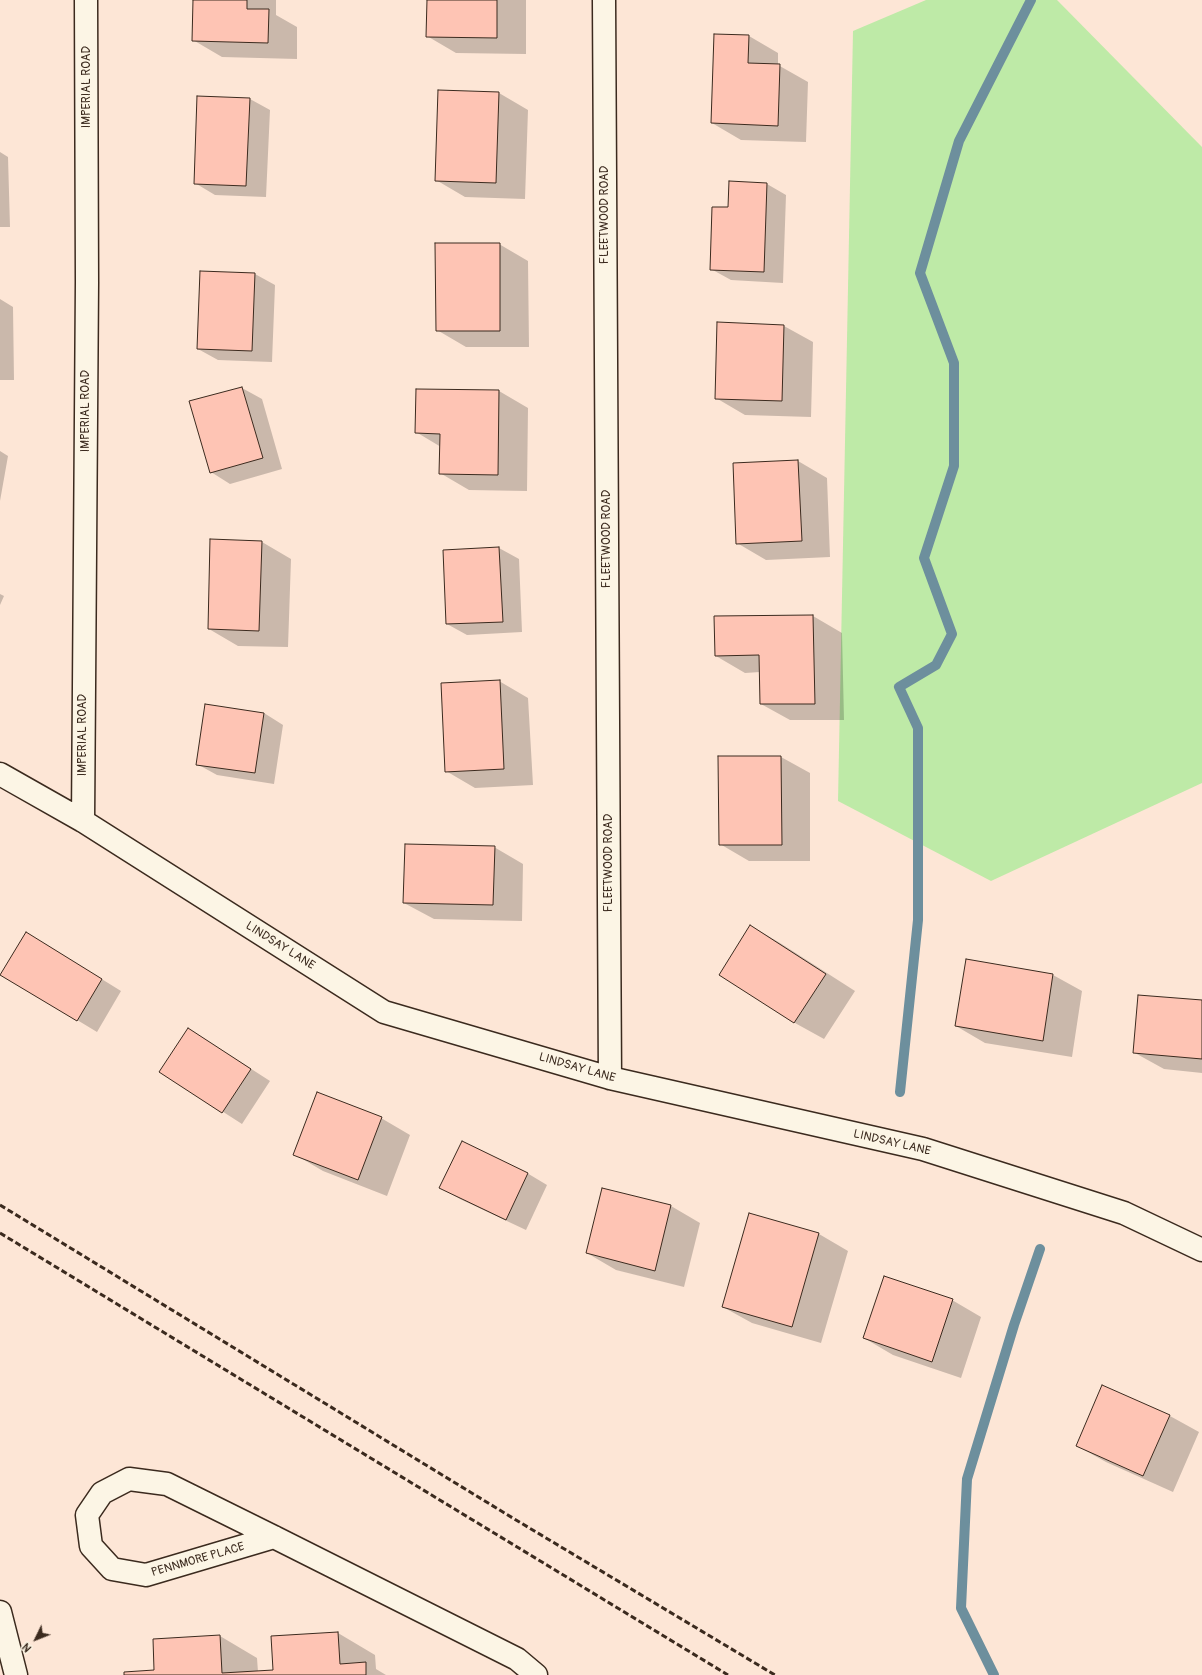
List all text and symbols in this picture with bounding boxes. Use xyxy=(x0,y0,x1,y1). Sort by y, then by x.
street label: IMPERIAL ROAD xyxy=(80,46,94,128)
street label: FLEETWOOD ROAD xyxy=(598,166,612,264)
street label: IMPERIAL ROAD xyxy=(79,370,93,452)
street label: FLEETWOOD ROAD xyxy=(600,490,614,588)
street label: IMPERIAL ROAD xyxy=(76,694,90,776)
street label: FLEETWOOD ROAD xyxy=(602,814,616,912)
street label: LINDSAY LANE xyxy=(243,919,317,973)
street label: LINDSAY LANE xyxy=(537,1050,617,1086)
street label: LINDSAY LANE xyxy=(852,1127,932,1159)
street label: PENNMORE PLACE xyxy=(150,1540,246,1580)
north arrow xyxy=(16,1619,56,1659)
text: N xyxy=(20,1640,34,1655)

